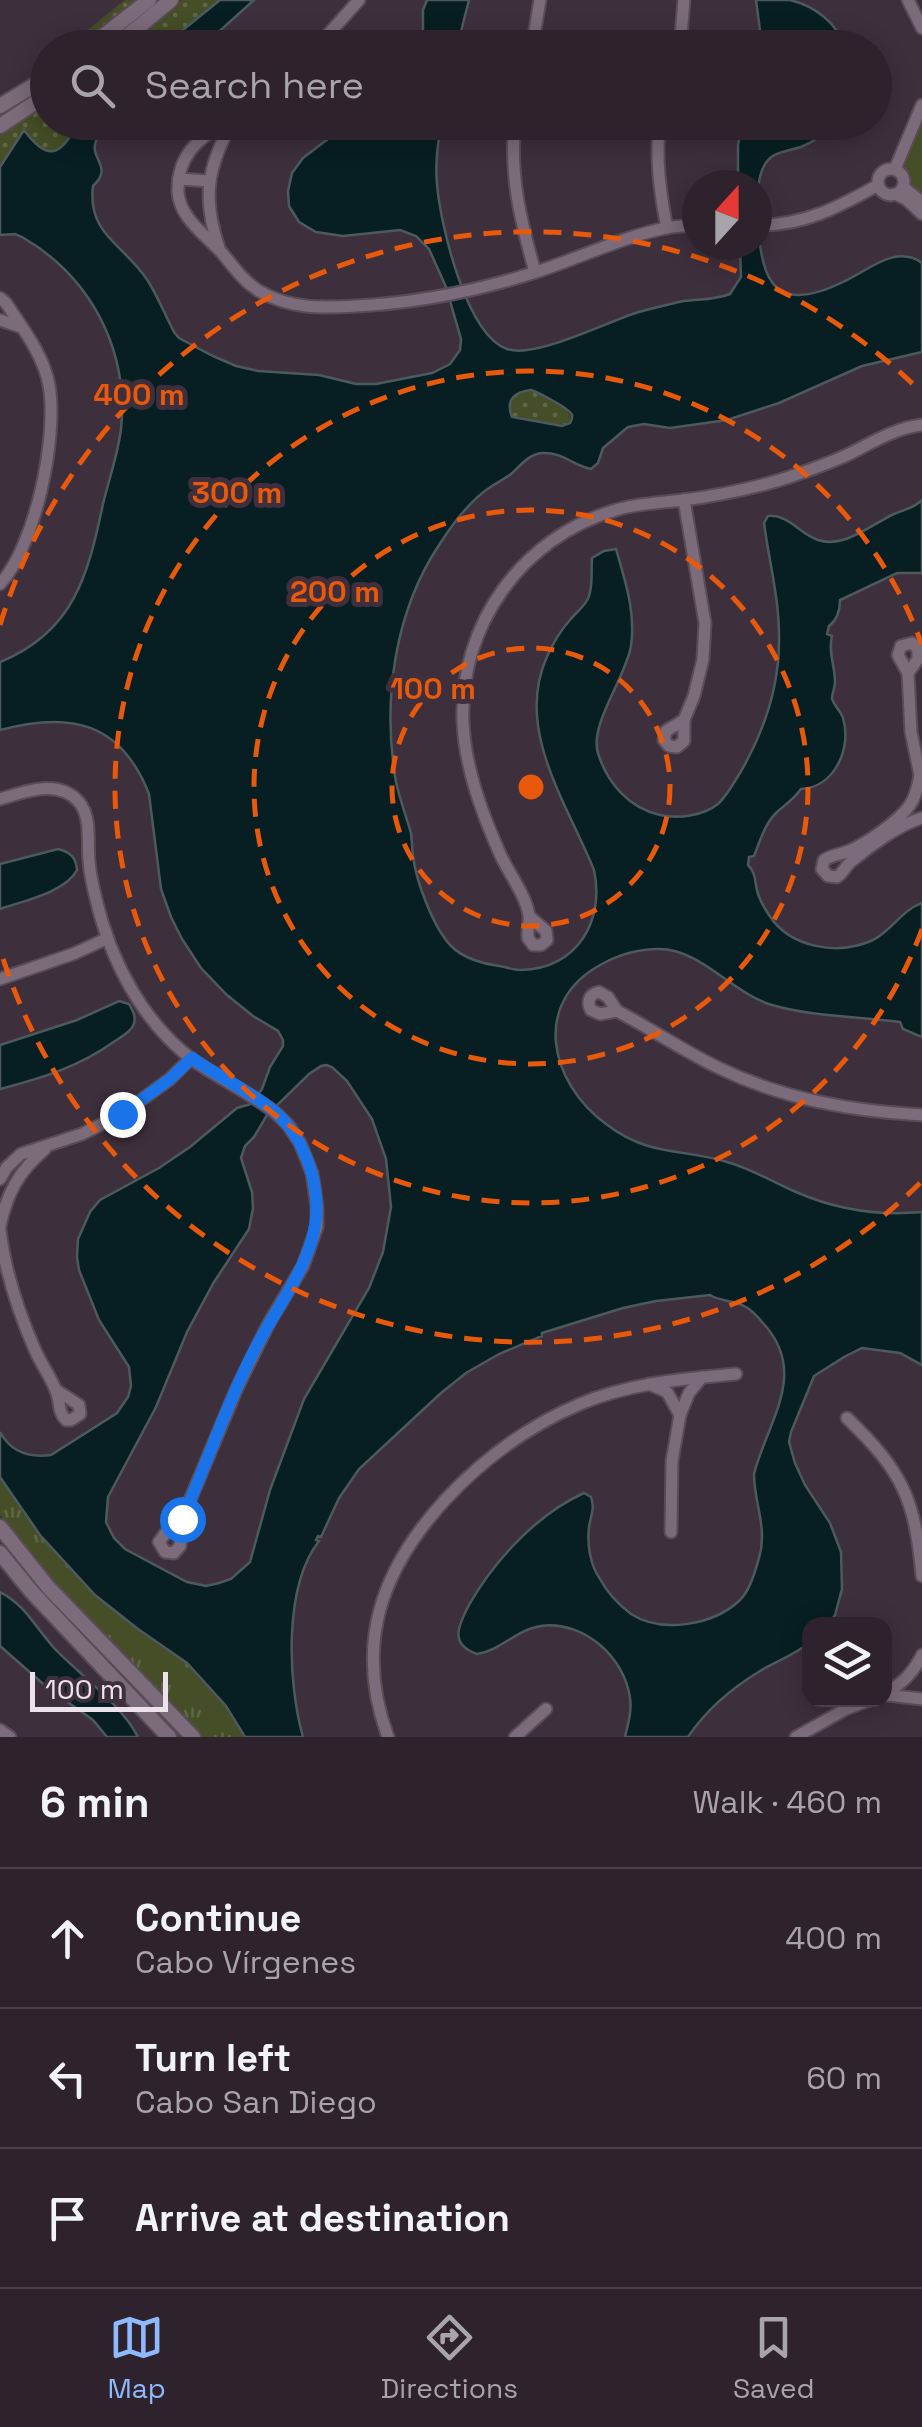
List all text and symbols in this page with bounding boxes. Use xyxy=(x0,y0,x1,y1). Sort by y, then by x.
search box xyxy=(30,30,892,140)
icon: search xyxy=(65,58,120,113)
text: Search here xyxy=(145,61,364,109)
north arrow xyxy=(682,170,772,260)
text: 400 m xyxy=(93,375,185,414)
text: 300 m xyxy=(192,473,282,512)
text: 200 m xyxy=(290,572,380,611)
text: 100 m xyxy=(390,669,476,708)
centre of rings xyxy=(513,769,549,805)
route end xyxy=(100,1092,146,1138)
route start xyxy=(160,1497,206,1543)
map controls xyxy=(802,1617,892,1707)
button: layers xyxy=(802,1617,892,1707)
scale bar xyxy=(30,1667,168,1712)
text: 100 m xyxy=(45,1671,124,1707)
text: 6 min xyxy=(40,1776,150,1829)
text: Walk · 460 m xyxy=(693,1782,882,1822)
text: Continue xyxy=(135,1894,301,1942)
icon: ahead xyxy=(40,1911,95,1966)
text: 400 m xyxy=(785,1918,882,1958)
text: Cabo Vírgenes xyxy=(135,1942,356,1982)
text: Turn left xyxy=(135,2034,291,2082)
icon: left xyxy=(40,2051,95,2106)
text: 60 m xyxy=(806,2058,882,2098)
text: Cabo San Diego xyxy=(135,2082,377,2122)
icon: arrive xyxy=(40,2191,95,2246)
text: Arrive at destination xyxy=(135,2194,510,2242)
tab: Map xyxy=(107,2310,166,2406)
tab: Directions xyxy=(381,2310,518,2406)
tab: Saved xyxy=(733,2310,815,2406)

